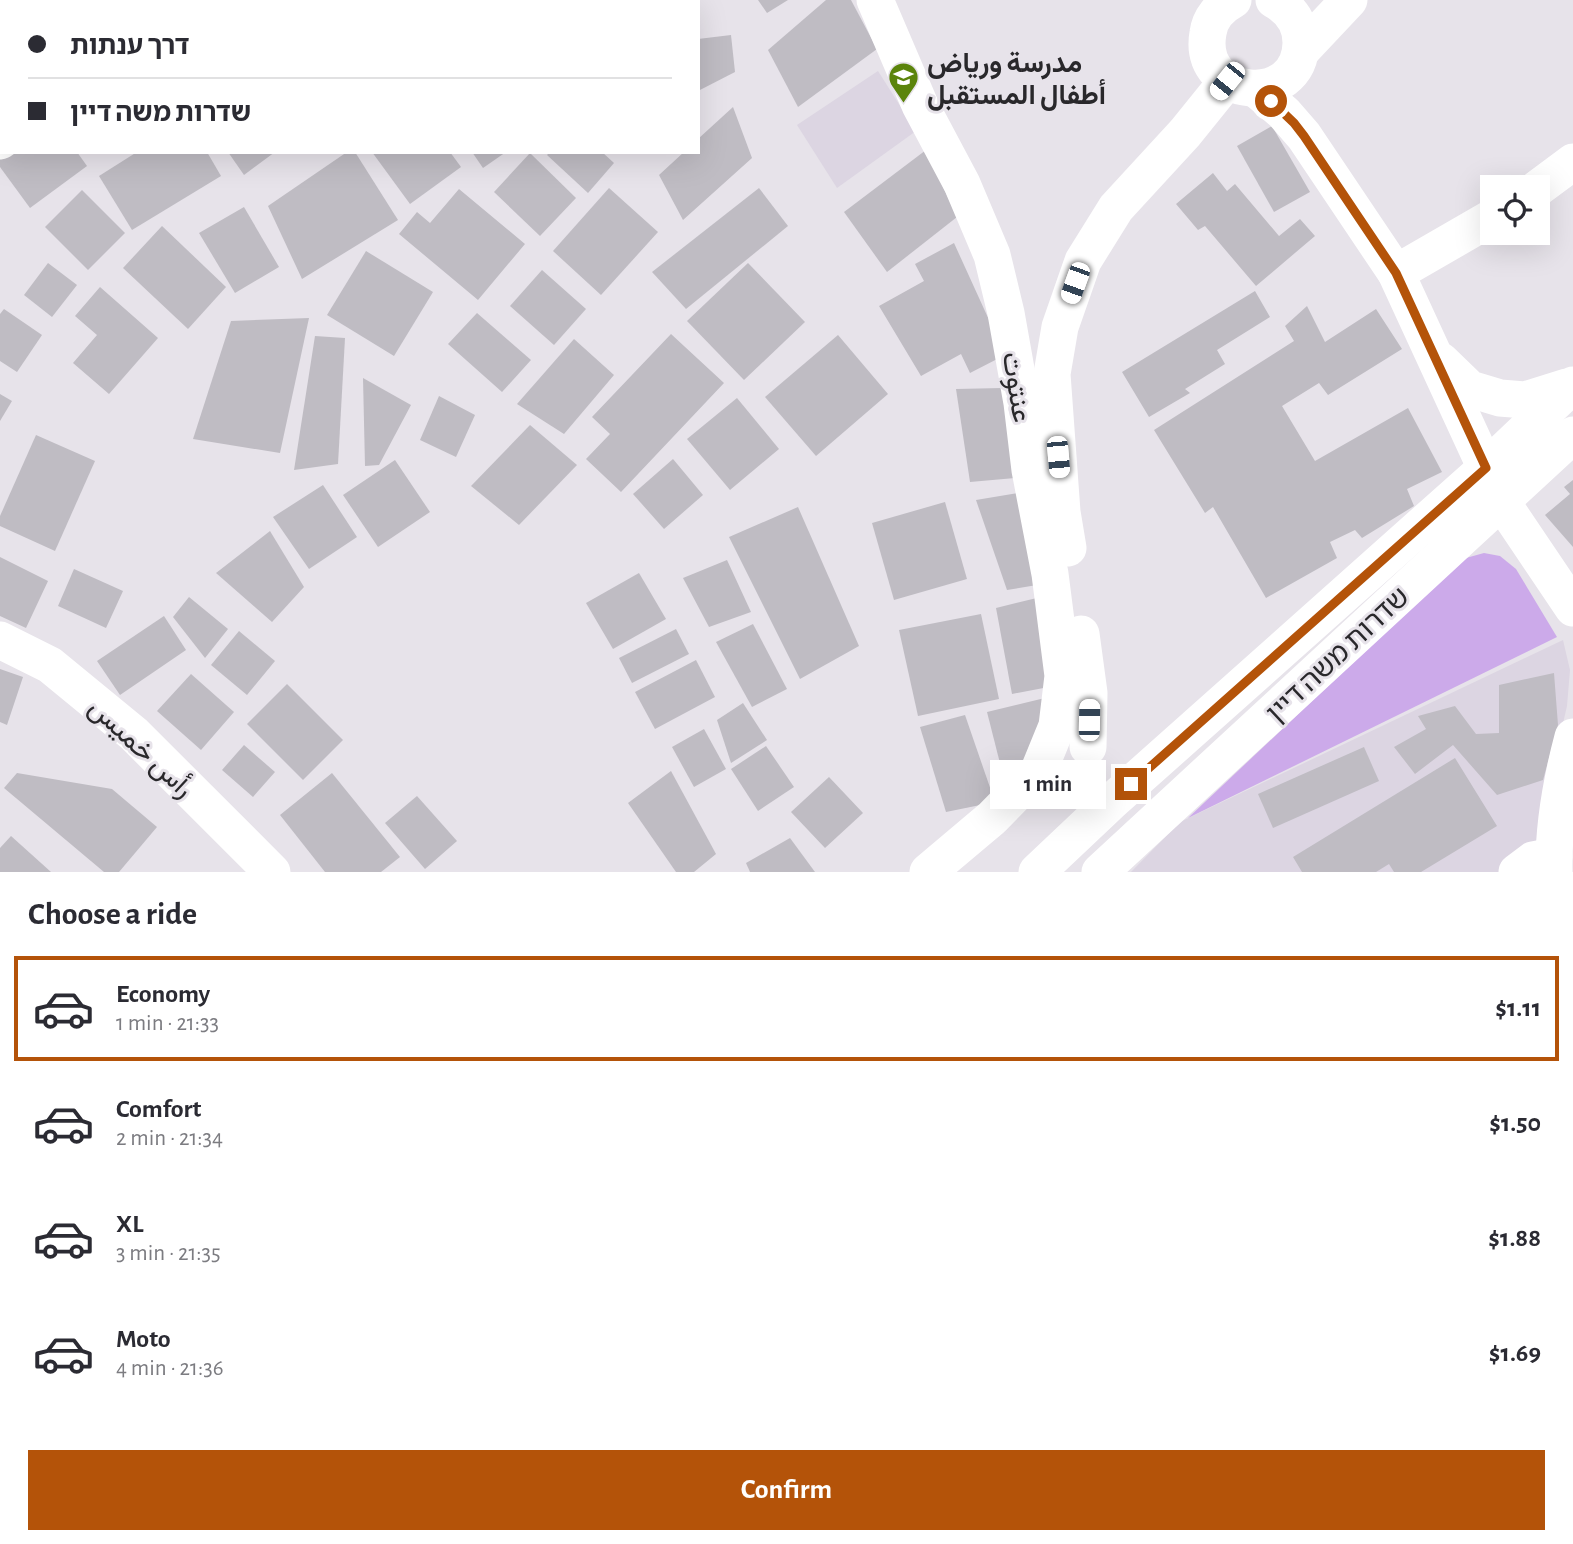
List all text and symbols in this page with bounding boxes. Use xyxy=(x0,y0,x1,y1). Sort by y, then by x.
text: דרך ענתות xyxy=(70,33,189,59)
place label: مدرسة ورياض أطفال المستقبل xyxy=(927,50,1106,111)
car xyxy=(1206,58,1249,104)
school or university icon: مدرسة ورياض أطفال المستقبل xyxy=(887,61,921,105)
route start xyxy=(1255,85,1287,117)
text: שדרות משה דיין xyxy=(70,100,251,126)
map controls xyxy=(1480,175,1550,245)
button: locate xyxy=(1480,175,1550,245)
car xyxy=(1058,260,1093,306)
street label: عنتوت xyxy=(995,350,1035,425)
car xyxy=(1046,435,1071,479)
street label: שדרות משה דיין xyxy=(1262,583,1415,728)
street label: رأس خميس xyxy=(82,691,200,805)
car xyxy=(1079,699,1100,741)
callout: 1 min xyxy=(991,760,1106,808)
route end xyxy=(1115,768,1147,800)
text: 1 min xyxy=(1024,773,1072,796)
text: Choose a ride xyxy=(28,898,197,930)
icon: car xyxy=(32,977,95,1040)
text: Economy xyxy=(116,981,210,1007)
text: $1.11 xyxy=(1495,995,1541,1021)
text: 1 min · 21:33 xyxy=(116,1012,219,1035)
icon: car xyxy=(32,1092,95,1155)
text: Comfort xyxy=(116,1096,201,1122)
text: $1.50 xyxy=(1489,1110,1541,1136)
text: 2 min · 21:34 xyxy=(116,1127,223,1150)
icon: car xyxy=(32,1207,95,1270)
text: XL xyxy=(116,1211,143,1237)
text: $1.88 xyxy=(1488,1225,1541,1251)
text: 3 min · 21:35 xyxy=(116,1242,221,1265)
icon: car xyxy=(32,1322,95,1385)
text: Moto xyxy=(116,1326,171,1352)
text: $1.69 xyxy=(1489,1340,1541,1366)
text: 4 min · 21:36 xyxy=(116,1357,223,1380)
button: Confirm xyxy=(28,1450,1545,1530)

